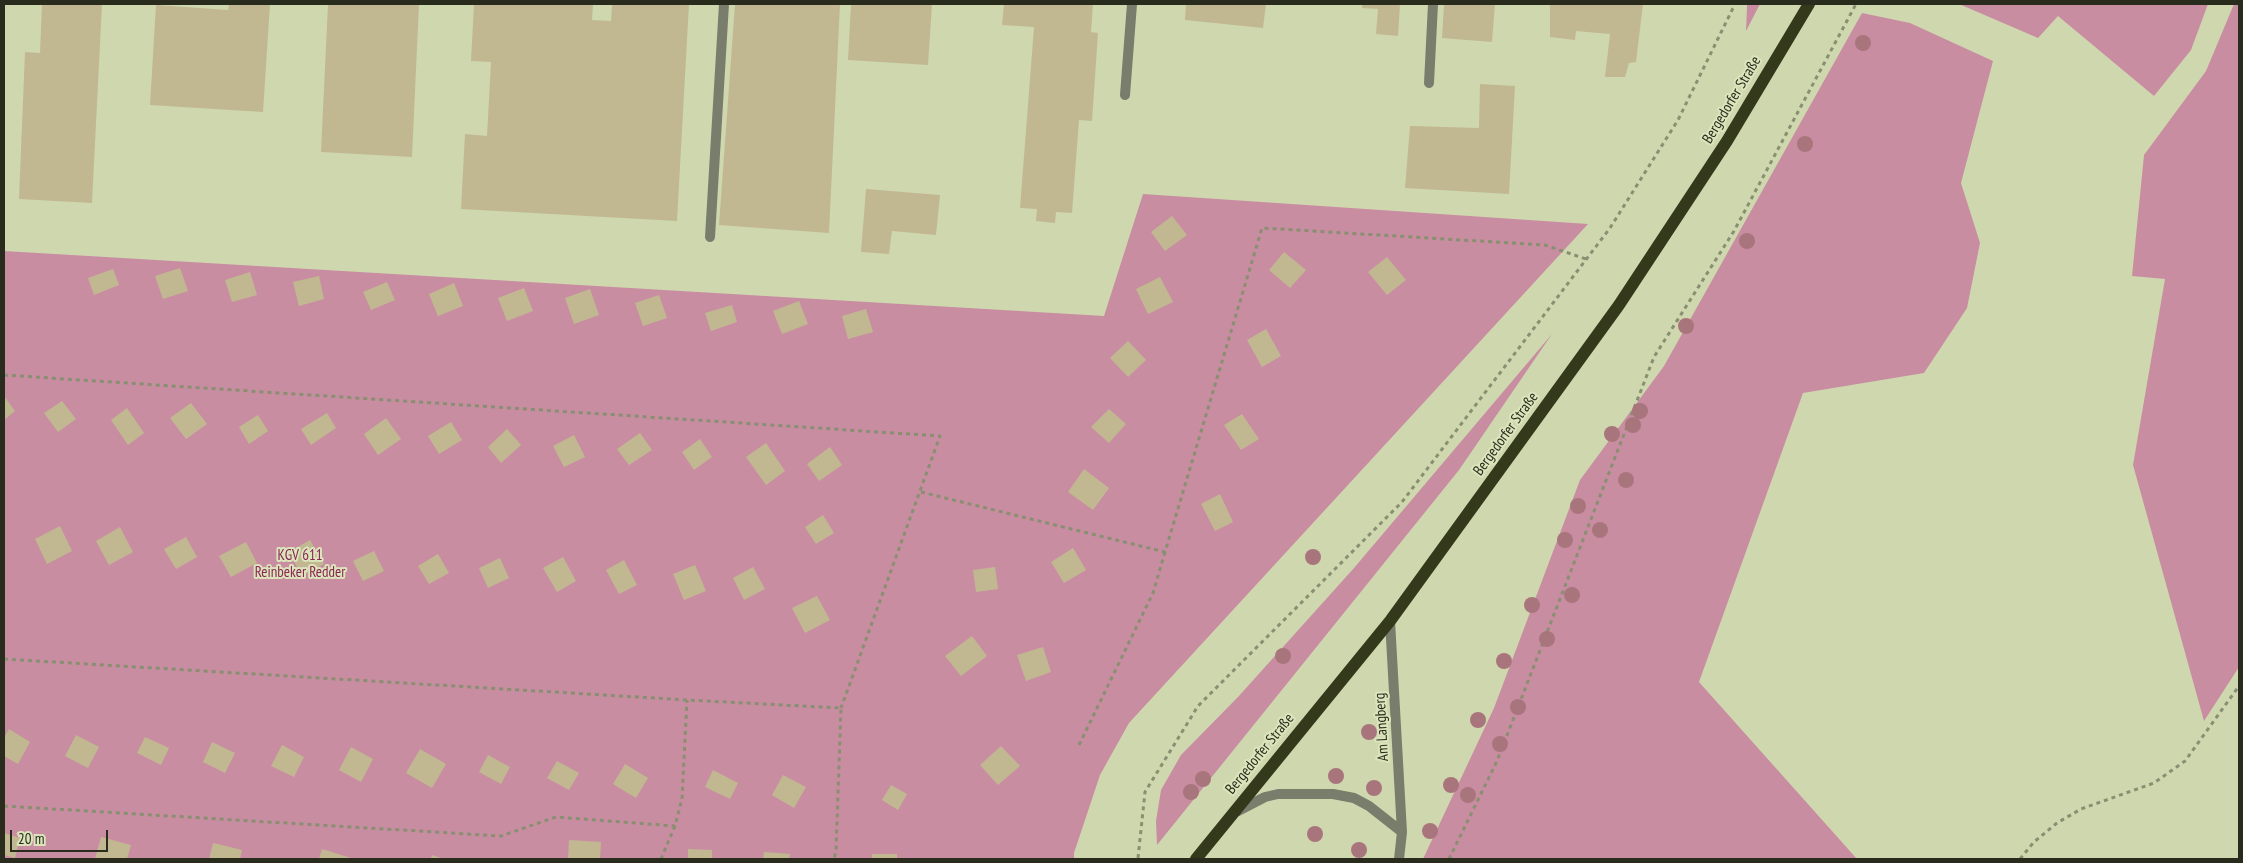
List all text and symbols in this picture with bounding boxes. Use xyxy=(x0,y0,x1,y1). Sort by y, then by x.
street label: Bergedorfer Straße xyxy=(1699,53,1765,147)
street label: Bergedorfer Straße xyxy=(1470,389,1542,479)
park label: KGV 611 Reinbeker Redder xyxy=(255,547,345,582)
street label: Am Langberg xyxy=(1371,692,1393,762)
street label: Bergedorfer Straße xyxy=(1222,710,1298,798)
scale bar xyxy=(12,820,110,852)
text: 20 m xyxy=(18,829,44,848)

